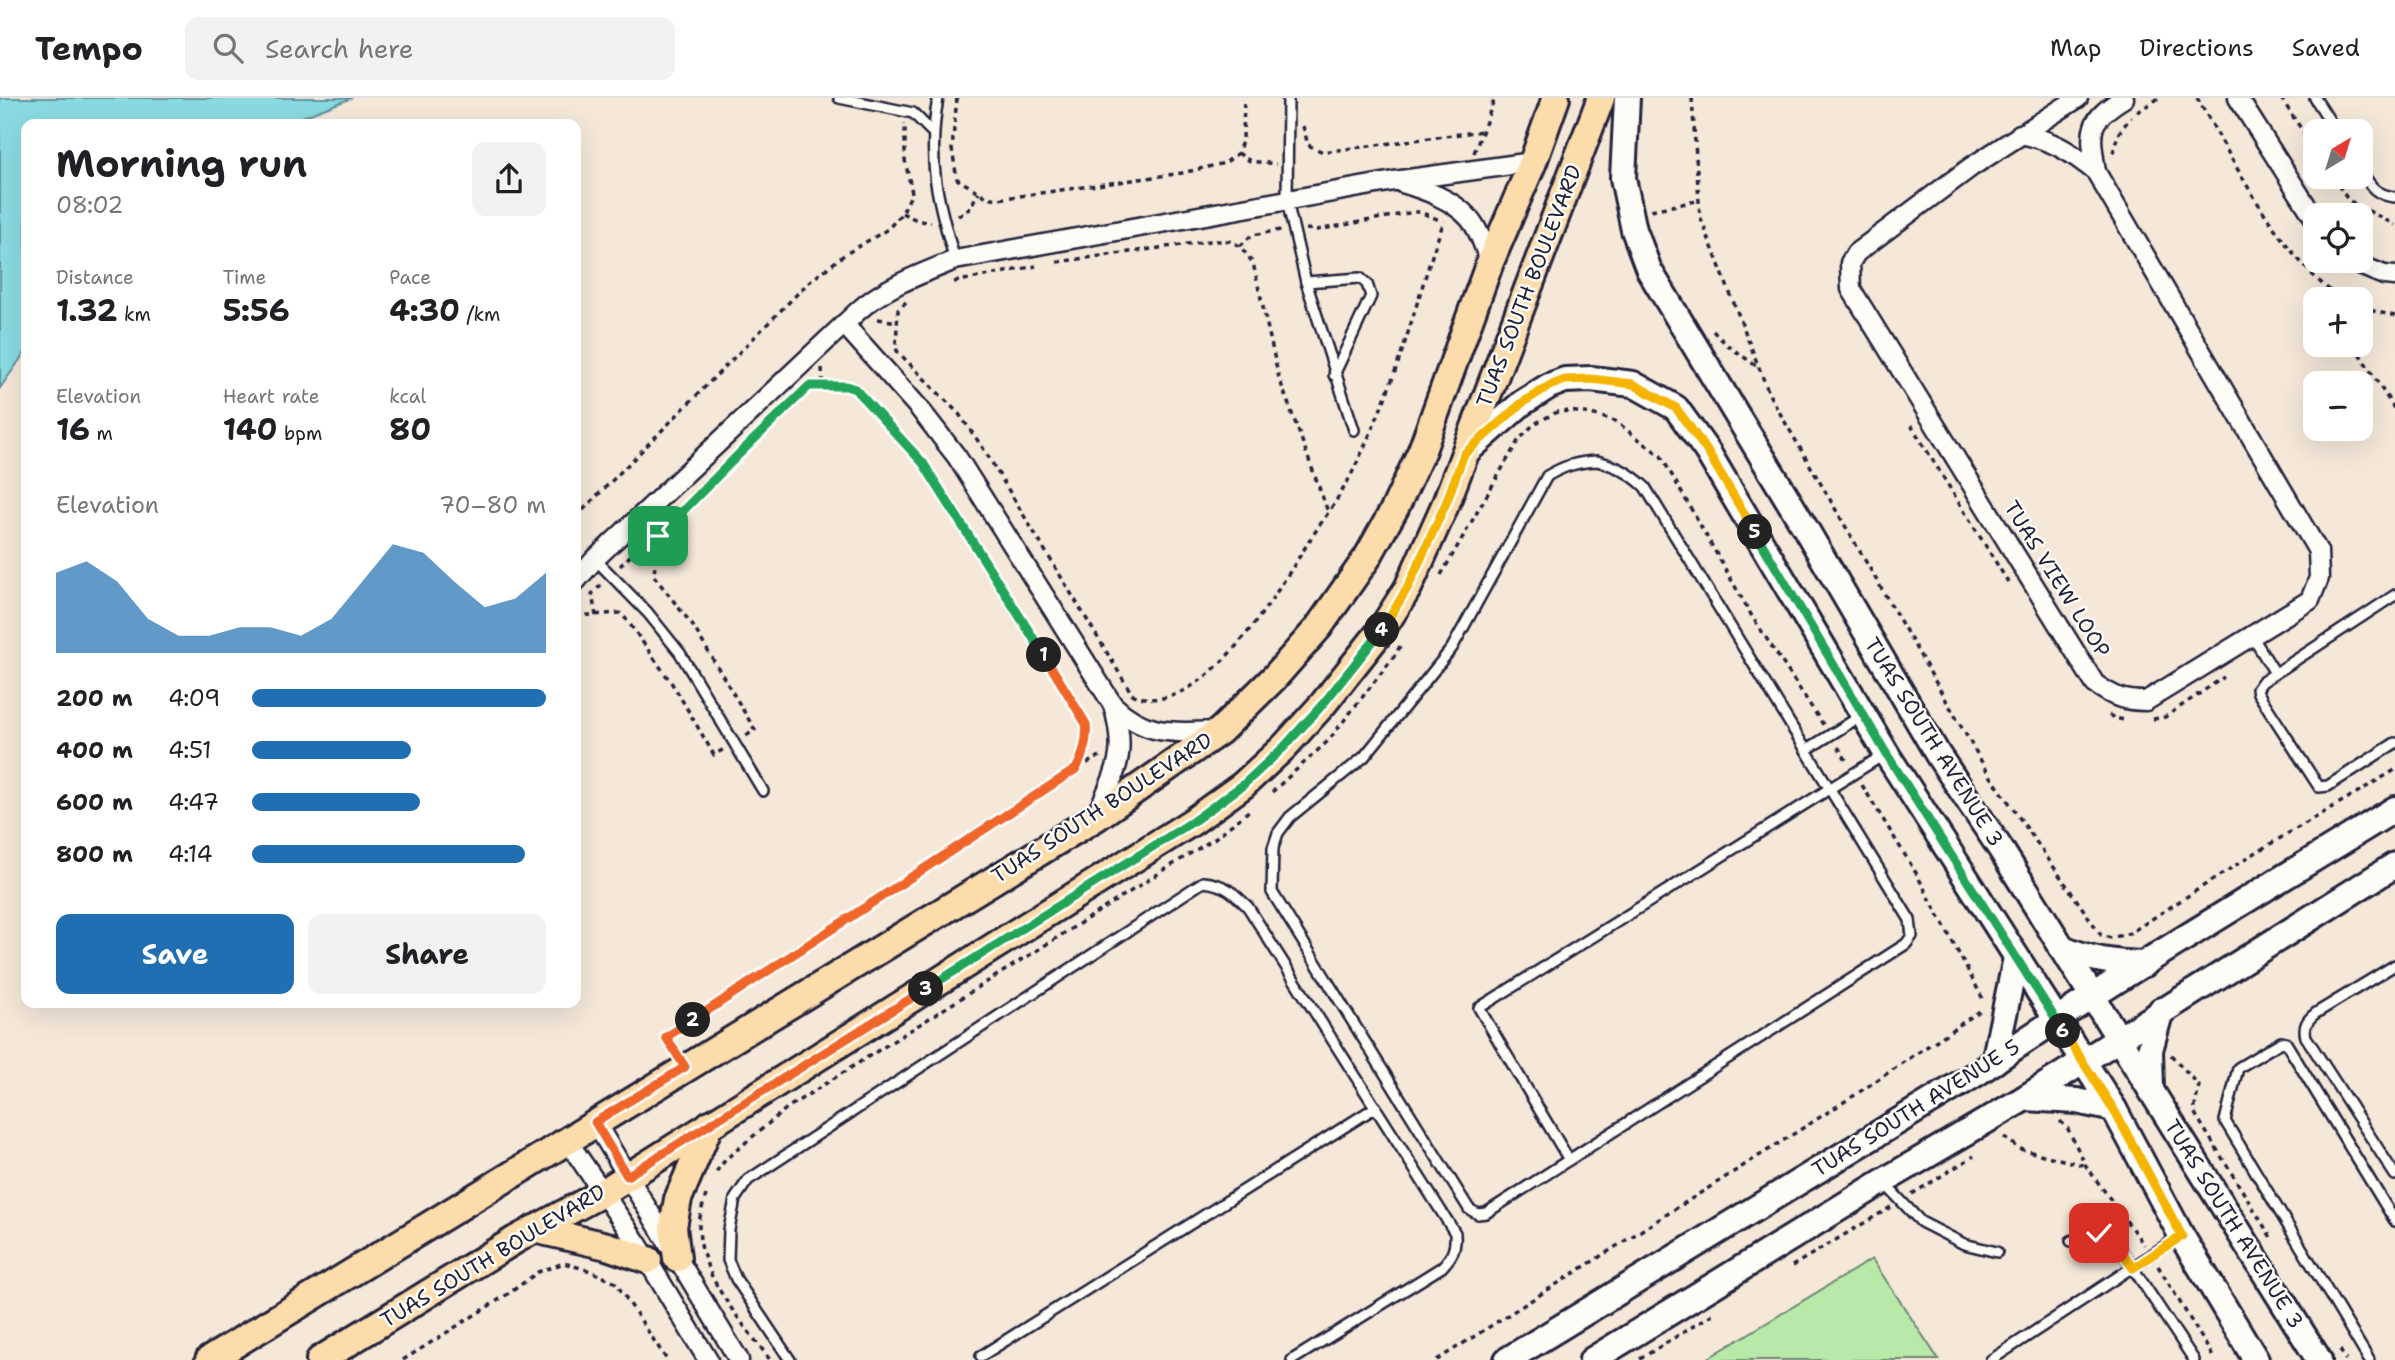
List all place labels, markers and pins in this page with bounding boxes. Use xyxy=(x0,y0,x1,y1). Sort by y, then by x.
pin xyxy=(628,506,688,566)
pin: 5 xyxy=(1738,514,1772,550)
pin: 4 xyxy=(1364,612,1400,648)
pin: 1 xyxy=(1026,638,1062,672)
pin: 3 xyxy=(908,972,944,1006)
pin: 2 xyxy=(676,1002,710,1038)
pin: 6 xyxy=(2046,1014,2080,1048)
pin xyxy=(2069,1203,2129,1263)

